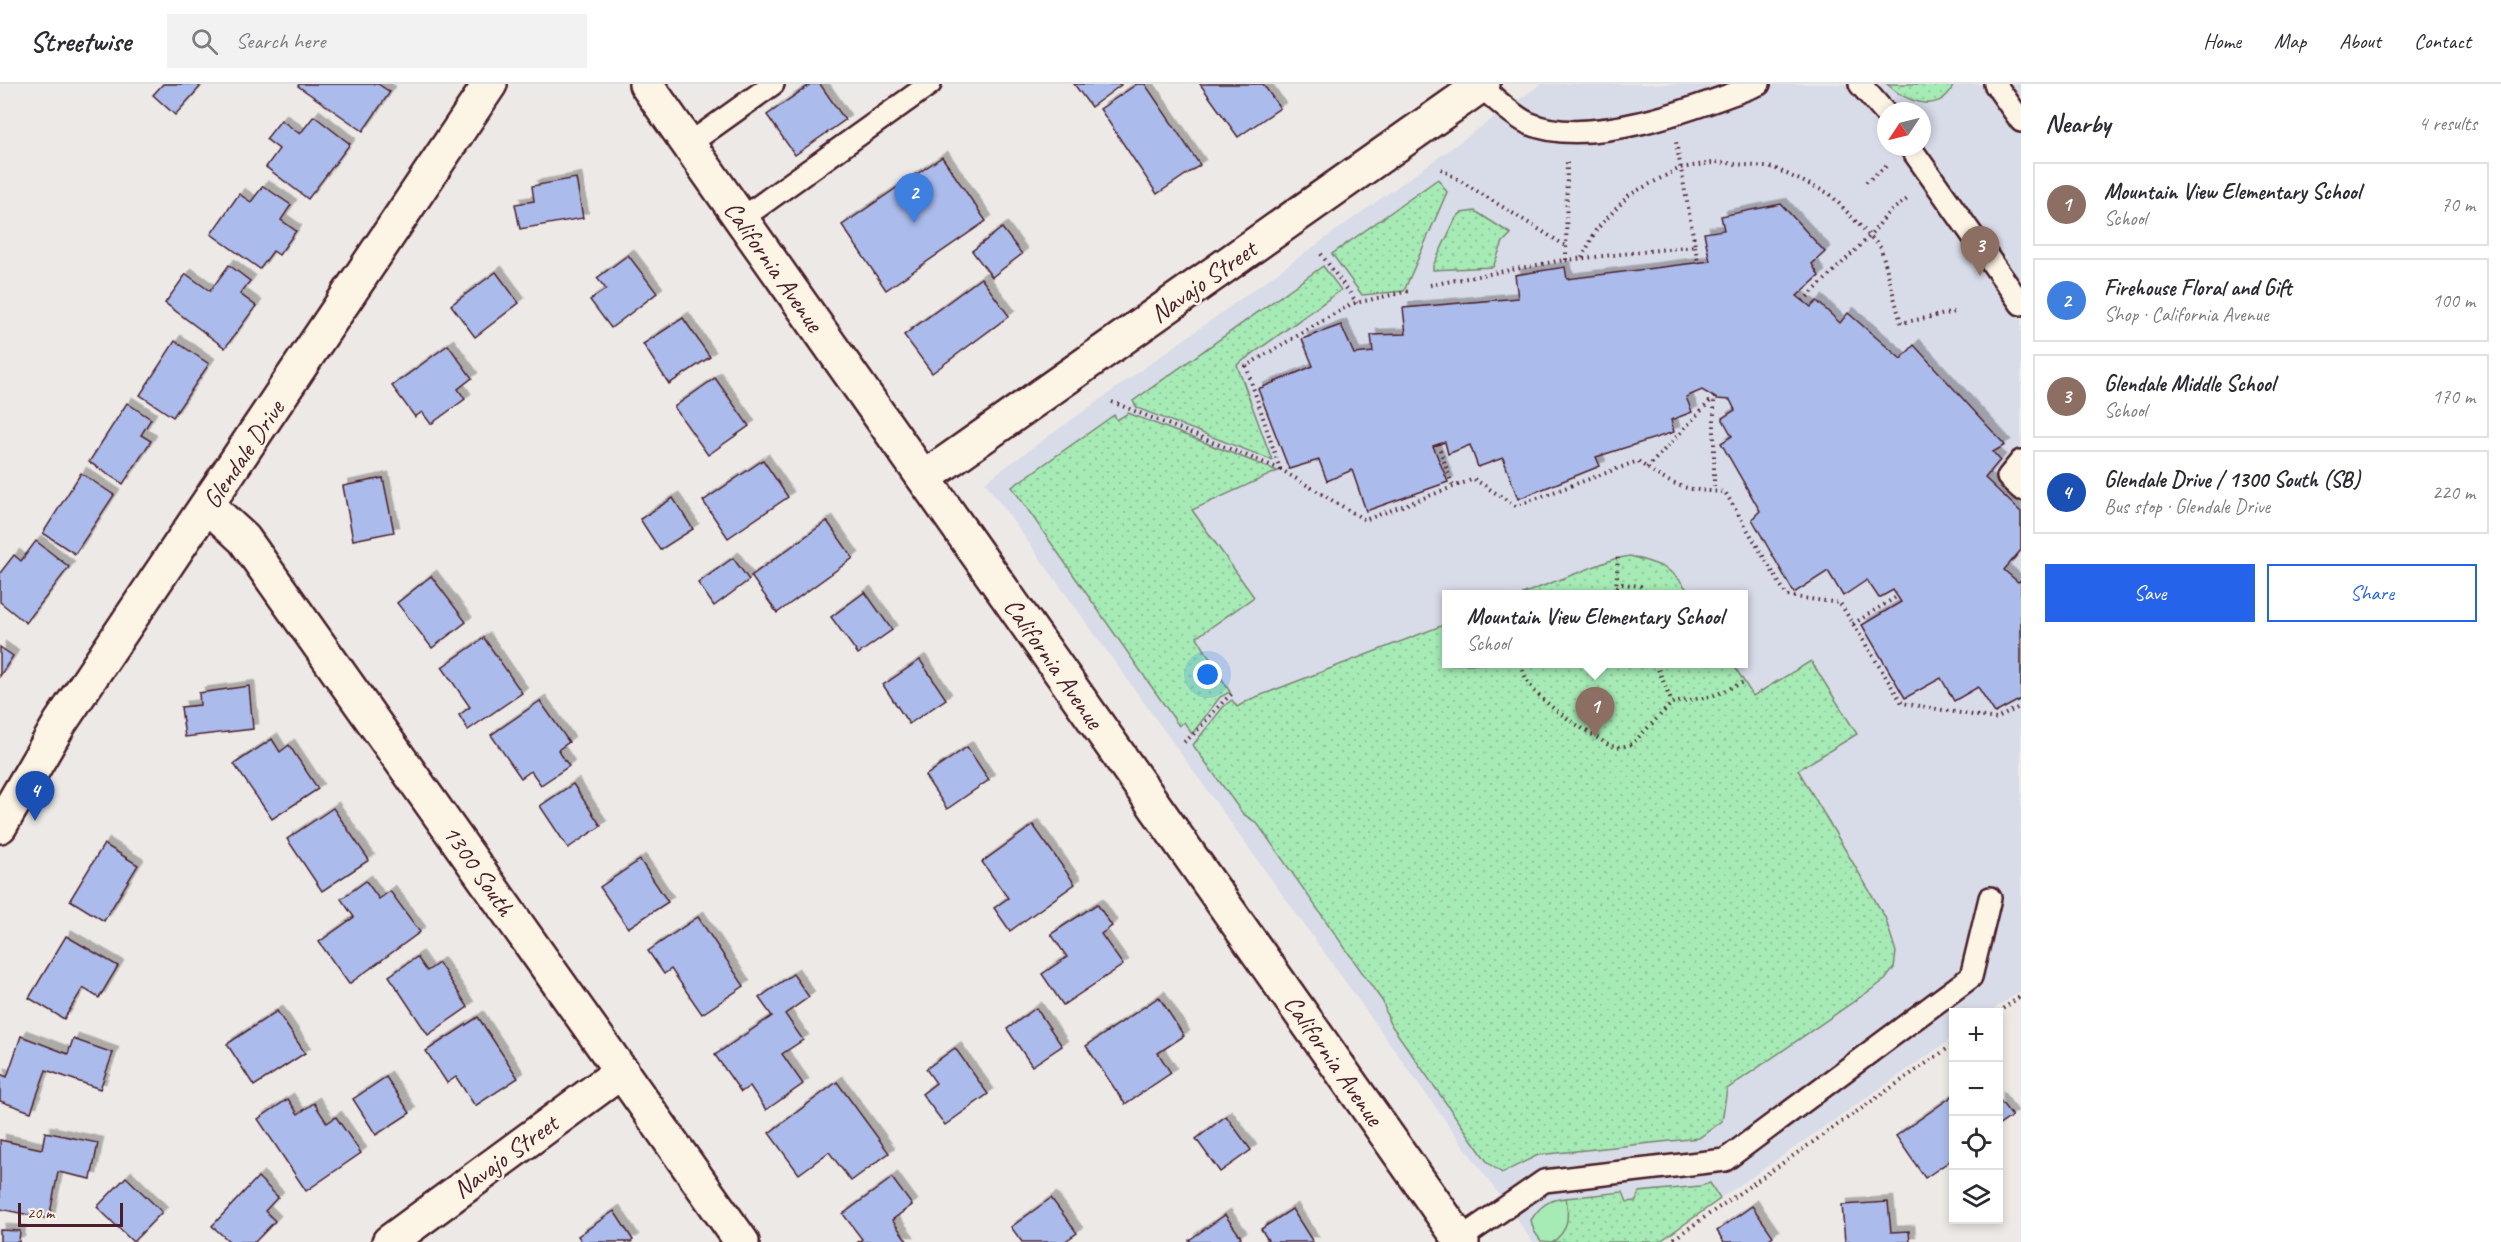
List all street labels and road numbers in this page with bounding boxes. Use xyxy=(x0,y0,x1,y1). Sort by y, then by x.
street label: California Avenue xyxy=(716,195,832,339)
street label: Navajo Street xyxy=(1144,231,1265,330)
street label: Glendale Drive xyxy=(195,393,293,515)
street label: California Avenue xyxy=(996,592,1112,736)
street label: 1300 South xyxy=(435,818,523,924)
street label: California Avenue xyxy=(1276,989,1392,1133)
street label: Navajo Street xyxy=(446,1106,566,1206)

